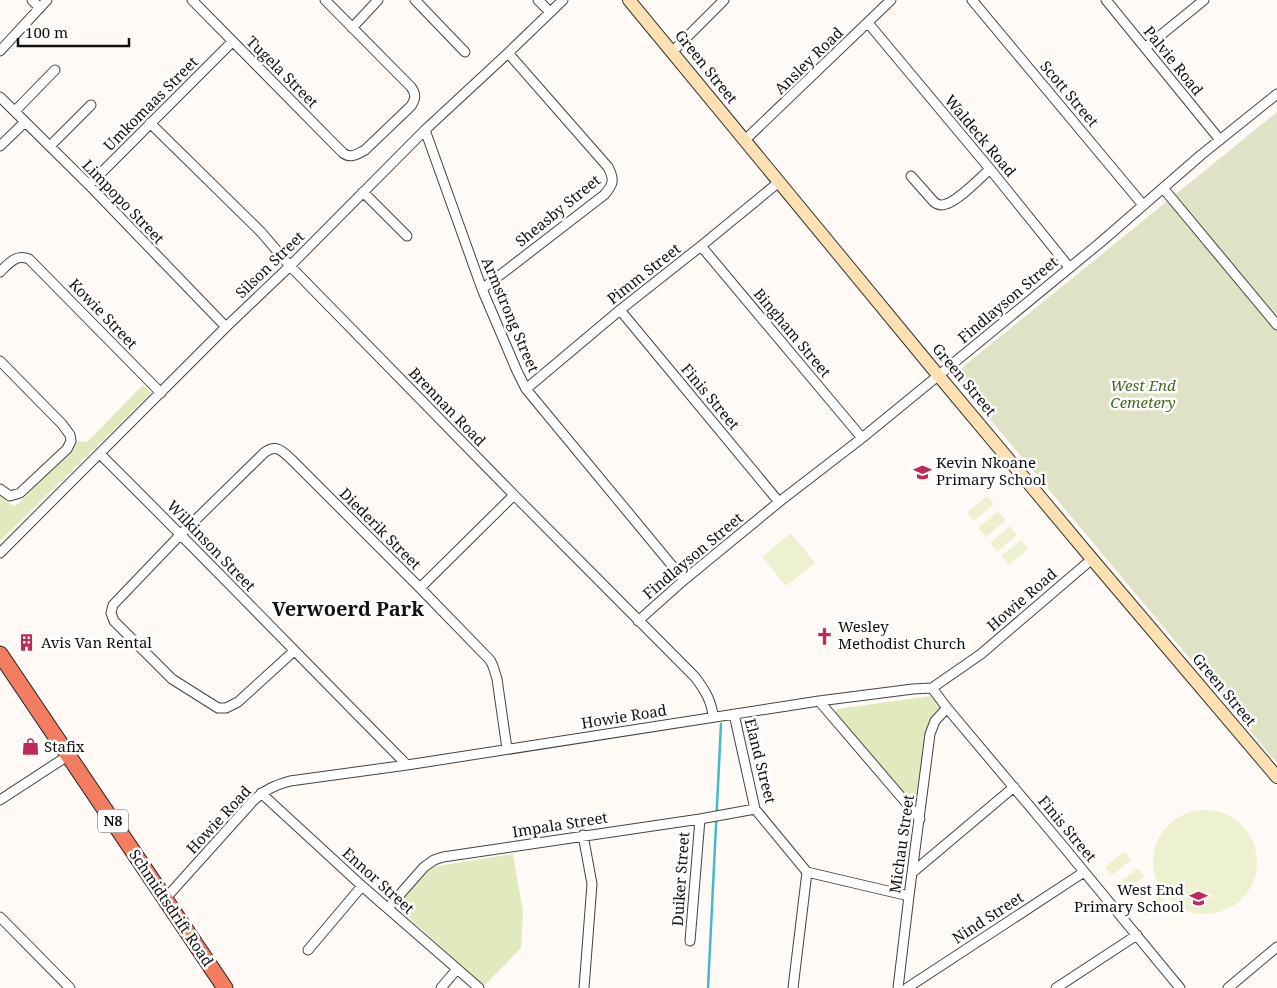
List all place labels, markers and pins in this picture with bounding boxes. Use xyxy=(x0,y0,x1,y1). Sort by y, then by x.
place label: Kevin Nkoane Primary School xyxy=(936,452,1046,489)
school or university icon: Kevin Nkoane Primary School xyxy=(912,462,932,482)
place label: Wesley Methodist Church xyxy=(838,616,966,653)
church icon: Wesley Methodist Church xyxy=(814,626,834,646)
place label: Avis Van Rental xyxy=(41,632,152,652)
building icon: Avis Van Rental xyxy=(17,633,37,653)
place label: Stafix xyxy=(44,736,85,756)
shop icon: Stafix xyxy=(20,737,40,757)
place label: West End Primary School xyxy=(1074,879,1184,916)
school or university icon: West End Primary School xyxy=(1188,889,1208,909)

